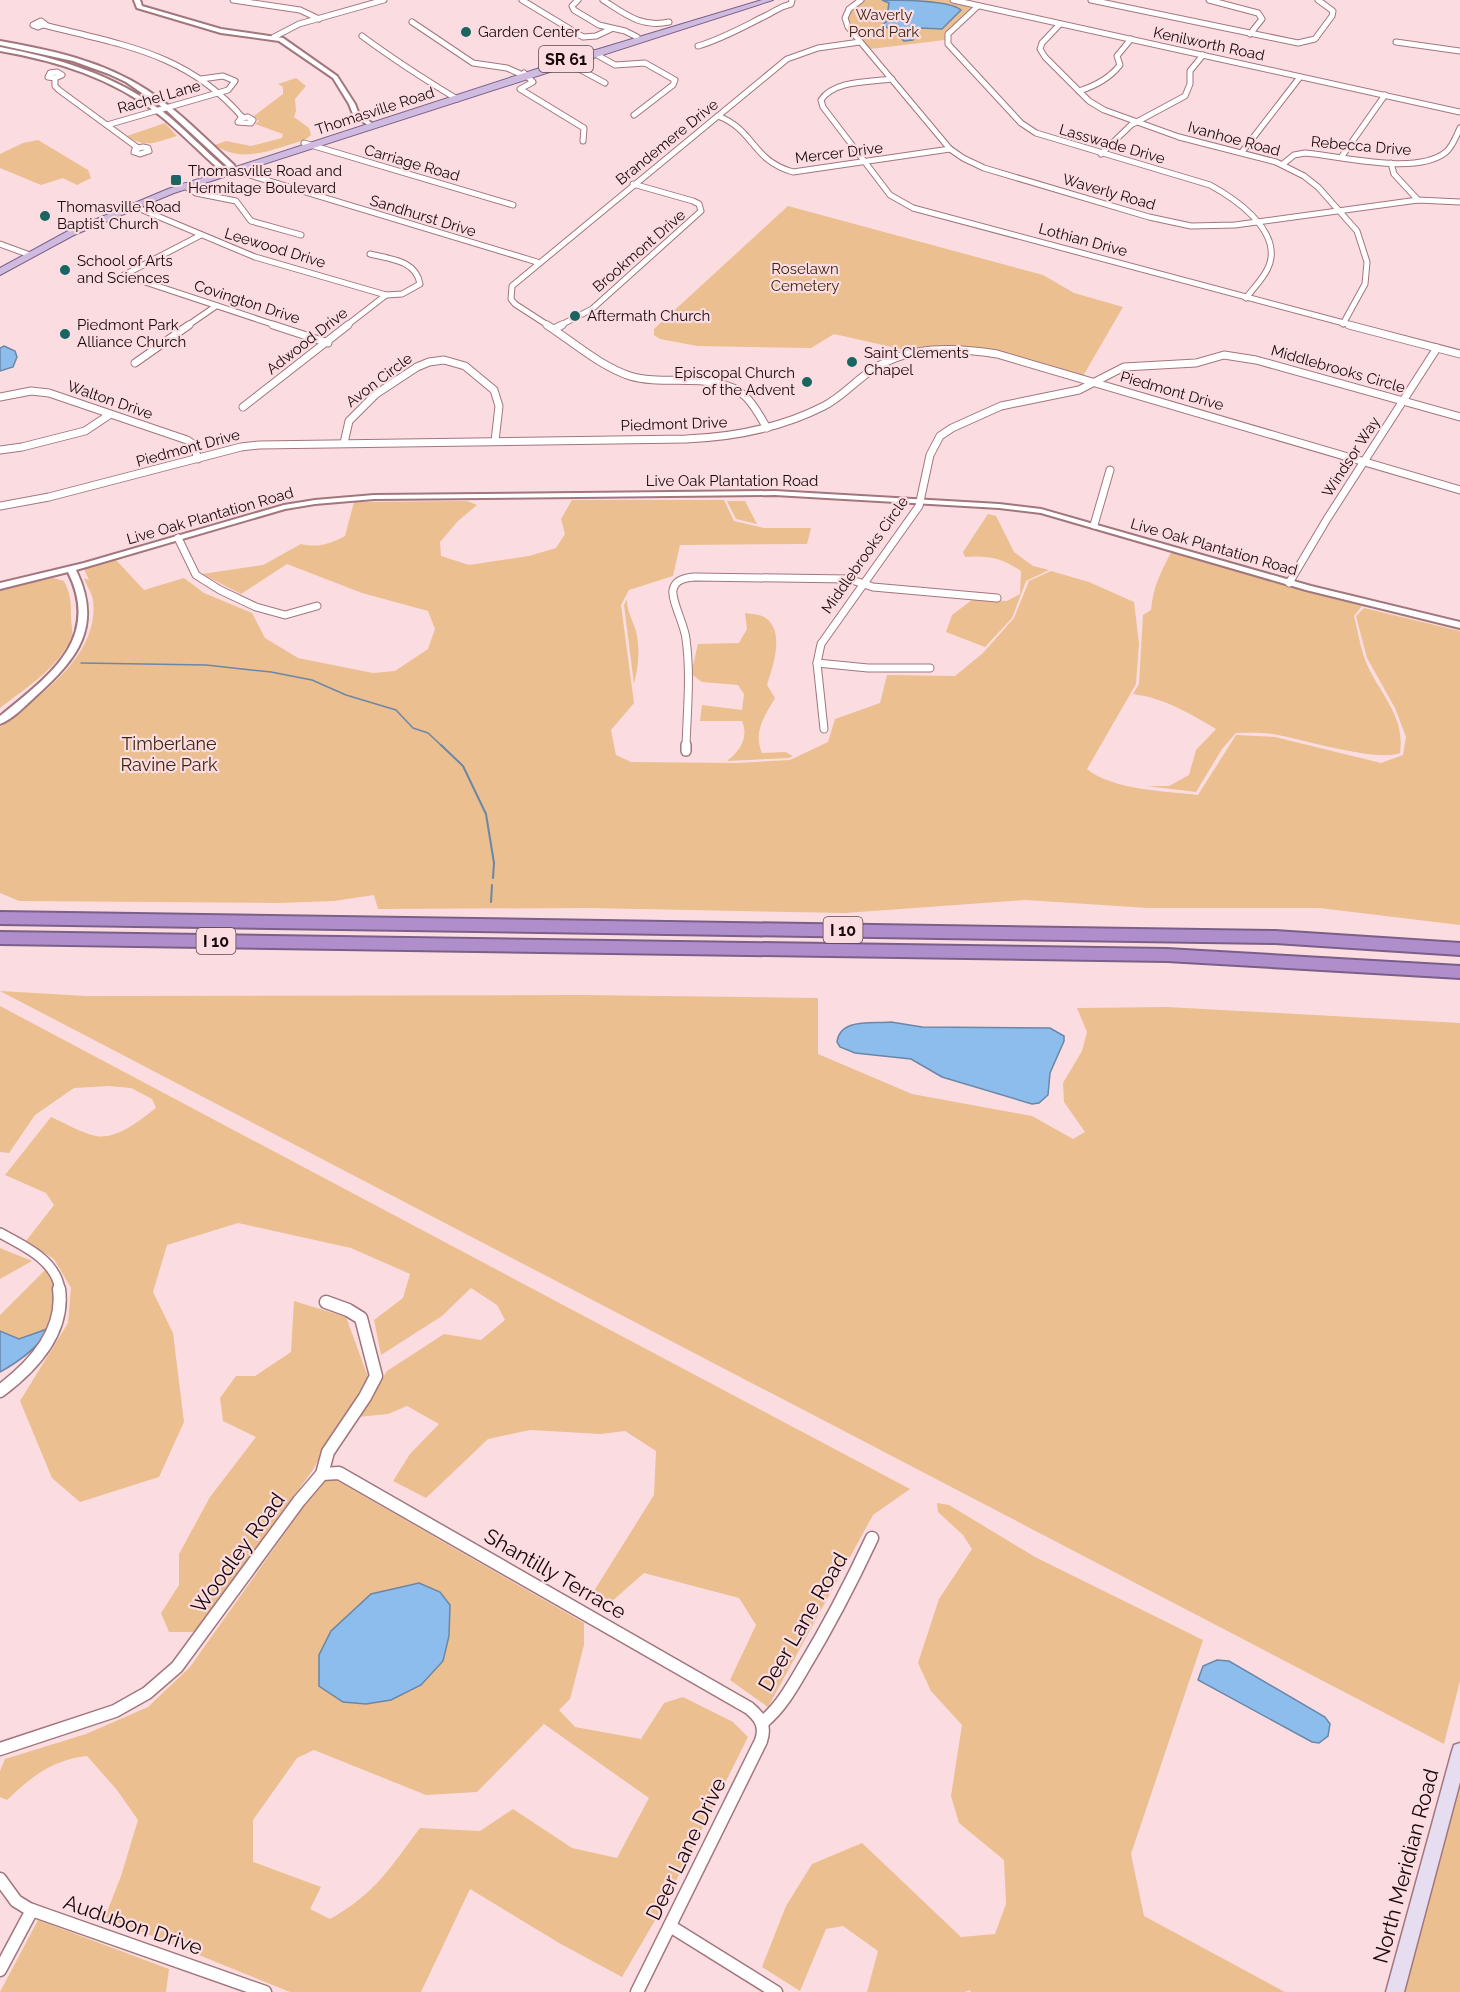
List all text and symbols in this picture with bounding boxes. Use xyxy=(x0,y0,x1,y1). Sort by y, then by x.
park label: Waverly Pond Park xyxy=(849,6,919,41)
place label: Garden Center xyxy=(478,23,580,41)
street label: Kenilworth Road xyxy=(1152,23,1266,65)
marker: Garden Center xyxy=(459,25,473,39)
road number: SR 61 xyxy=(539,46,593,72)
street label: Rachel Lane xyxy=(115,77,203,117)
street label: Thomasville Road xyxy=(313,83,437,139)
street label: Brandemere Drive xyxy=(612,95,722,189)
street label: Ivanhoe Road xyxy=(1186,118,1282,160)
street label: Lasswade Drive xyxy=(1057,120,1167,168)
street label: Rebecca Drive xyxy=(1310,133,1412,159)
street label: Mercer Drive xyxy=(794,139,884,167)
street label: Carriage Road xyxy=(362,141,462,185)
place label: Thomasville Road and Hermitage Boulevard xyxy=(188,162,342,197)
street label: Waverly Road xyxy=(1060,170,1158,214)
marker: Thomasville Road and Hermitage Boulevard xyxy=(169,173,183,187)
street label: Sandhurst Drive xyxy=(368,191,478,241)
place label: Thomasville Road Baptist Church xyxy=(57,198,181,233)
street label: Brookmont Drive xyxy=(589,206,689,296)
marker: Thomasville Road Baptist Church xyxy=(38,209,52,223)
street label: Lothian Drive xyxy=(1037,220,1129,261)
street label: Leewood Drive xyxy=(222,224,328,272)
place label: School of Arts and Sciences xyxy=(77,252,173,287)
park label: Roselawn Cemetery xyxy=(771,260,839,295)
marker: School of Arts and Sciences xyxy=(58,263,72,277)
street label: Covington Drive xyxy=(192,276,302,328)
street label: Adwood Drive xyxy=(263,304,351,378)
place label: Aftermath Church xyxy=(587,307,710,325)
marker: Aftermath Church xyxy=(568,309,582,323)
place label: Piedmont Park Alliance Church xyxy=(77,316,186,351)
marker: Piedmont Park Alliance Church xyxy=(58,327,72,341)
street label: Middlebrooks Circle xyxy=(1269,341,1407,397)
place label: Saint Clements Chapel xyxy=(864,344,969,379)
street label: Avon Circle xyxy=(342,349,416,411)
marker: Saint Clements Chapel xyxy=(845,355,859,369)
place label: Episcopal Church of the Advent xyxy=(674,364,795,399)
street label: Piedmont Drive xyxy=(1118,368,1226,414)
marker: Episcopal Church of the Advent xyxy=(800,375,814,389)
street label: Walton Drive xyxy=(65,377,155,423)
street label: Piedmont Drive xyxy=(620,413,728,435)
street label: Windsor Way xyxy=(1318,413,1384,501)
street label: Piedmont Drive xyxy=(134,425,242,471)
street label: Live Oak Plantation Road xyxy=(646,472,818,490)
street label: Live Oak Plantation Road xyxy=(125,484,295,548)
street label: Middlebrooks Circle xyxy=(818,493,912,617)
street label: Live Oak Plantation Road xyxy=(1129,515,1299,579)
park label: Timberlane Ravine Park xyxy=(120,733,218,775)
road number: I 10 xyxy=(824,917,862,943)
road number: I 10 xyxy=(196,928,236,954)
street label: Woodley Road xyxy=(185,1488,290,1618)
street label: Shantilly Terrace xyxy=(480,1523,631,1624)
street label: Deer Lane Road xyxy=(753,1548,852,1696)
street label: North Meridian Road xyxy=(1368,1766,1443,1966)
street label: Deer Lane Drive xyxy=(640,1773,731,1924)
street label: Audubon Drive xyxy=(60,1889,206,1960)

